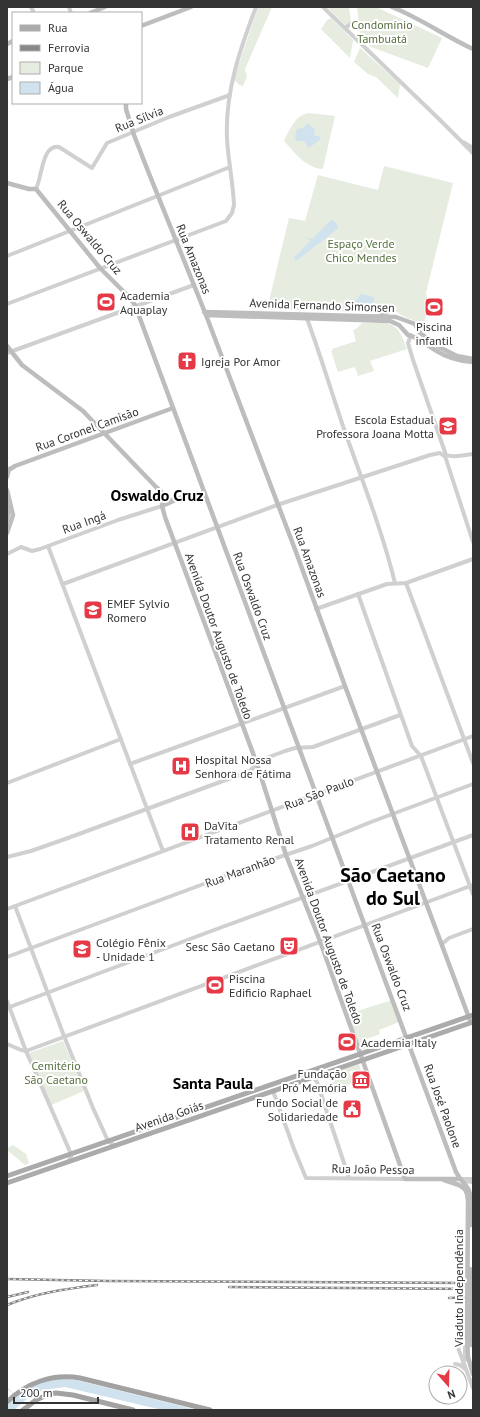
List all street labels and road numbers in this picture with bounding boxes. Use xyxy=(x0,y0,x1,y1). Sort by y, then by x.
street label: Rua Sílvia xyxy=(113,103,165,135)
street label: Rua Oswaldo Cruz xyxy=(54,197,126,277)
street label: Rua Amazonas xyxy=(173,222,215,296)
street label: Avenida Fernando Simonsen xyxy=(249,295,395,315)
street label: Rua Coronel Camisão xyxy=(34,403,140,455)
street label: Rua Ingá xyxy=(60,507,108,537)
street label: Rua Amazonas xyxy=(290,525,330,599)
street label: Rua Oswaldo Cruz xyxy=(230,550,276,642)
street label: Avenida Doutor Augusto de Toledo xyxy=(182,551,256,721)
street label: Rua São Paulo xyxy=(282,773,356,813)
street label: Rua Maranhão xyxy=(203,851,277,891)
street label: Avenida Doutor Augusto de Toledo xyxy=(292,856,366,1026)
street label: Rua Oswaldo Cruz xyxy=(368,921,416,1013)
street label: Rua José Paolone xyxy=(421,1062,465,1150)
street label: Avenida Goiás xyxy=(133,1097,205,1135)
street label: Rua João Pessoa xyxy=(331,1161,415,1177)
street label: Viaduto Independência xyxy=(451,1229,466,1348)

